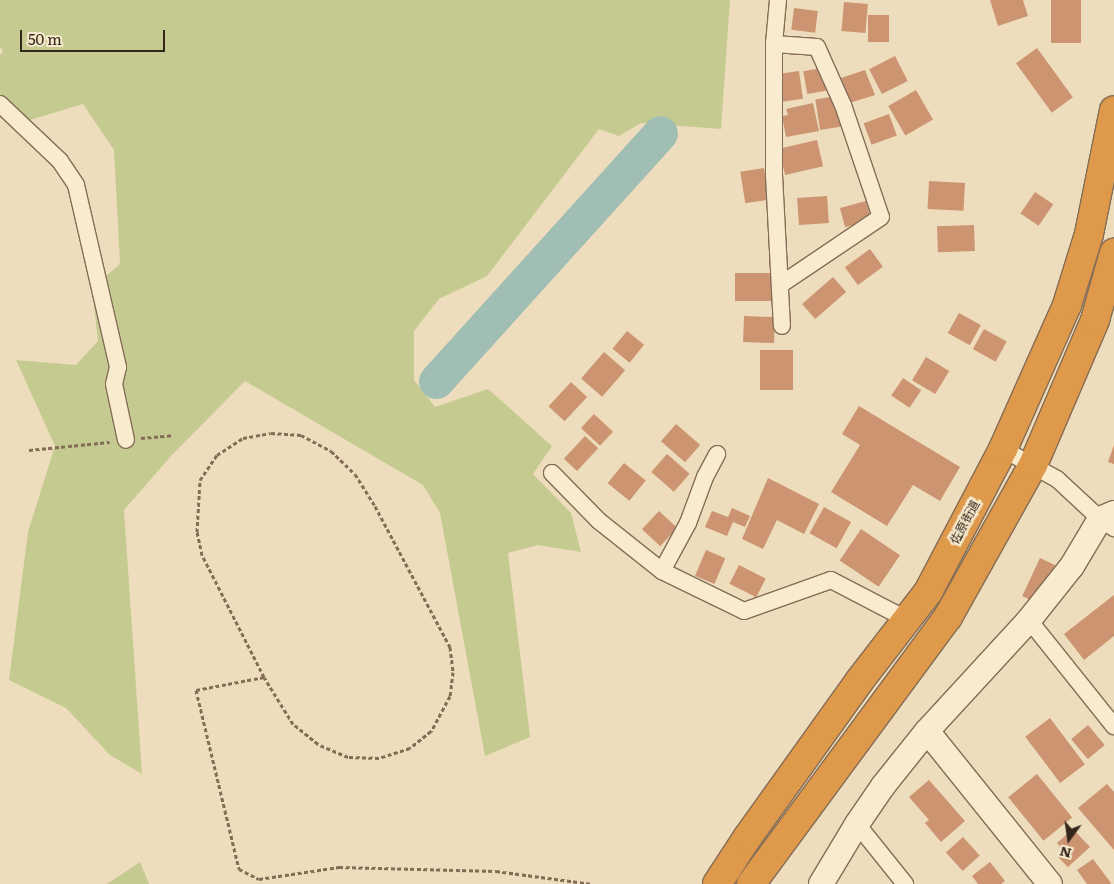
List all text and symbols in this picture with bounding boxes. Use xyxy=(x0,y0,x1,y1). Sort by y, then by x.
scale bar xyxy=(22,20,168,52)
text: 50 m xyxy=(28,27,62,50)
street label: 佐原街道 xyxy=(947,497,983,547)
north arrow xyxy=(1044,814,1094,864)
text: N xyxy=(1057,842,1073,865)

